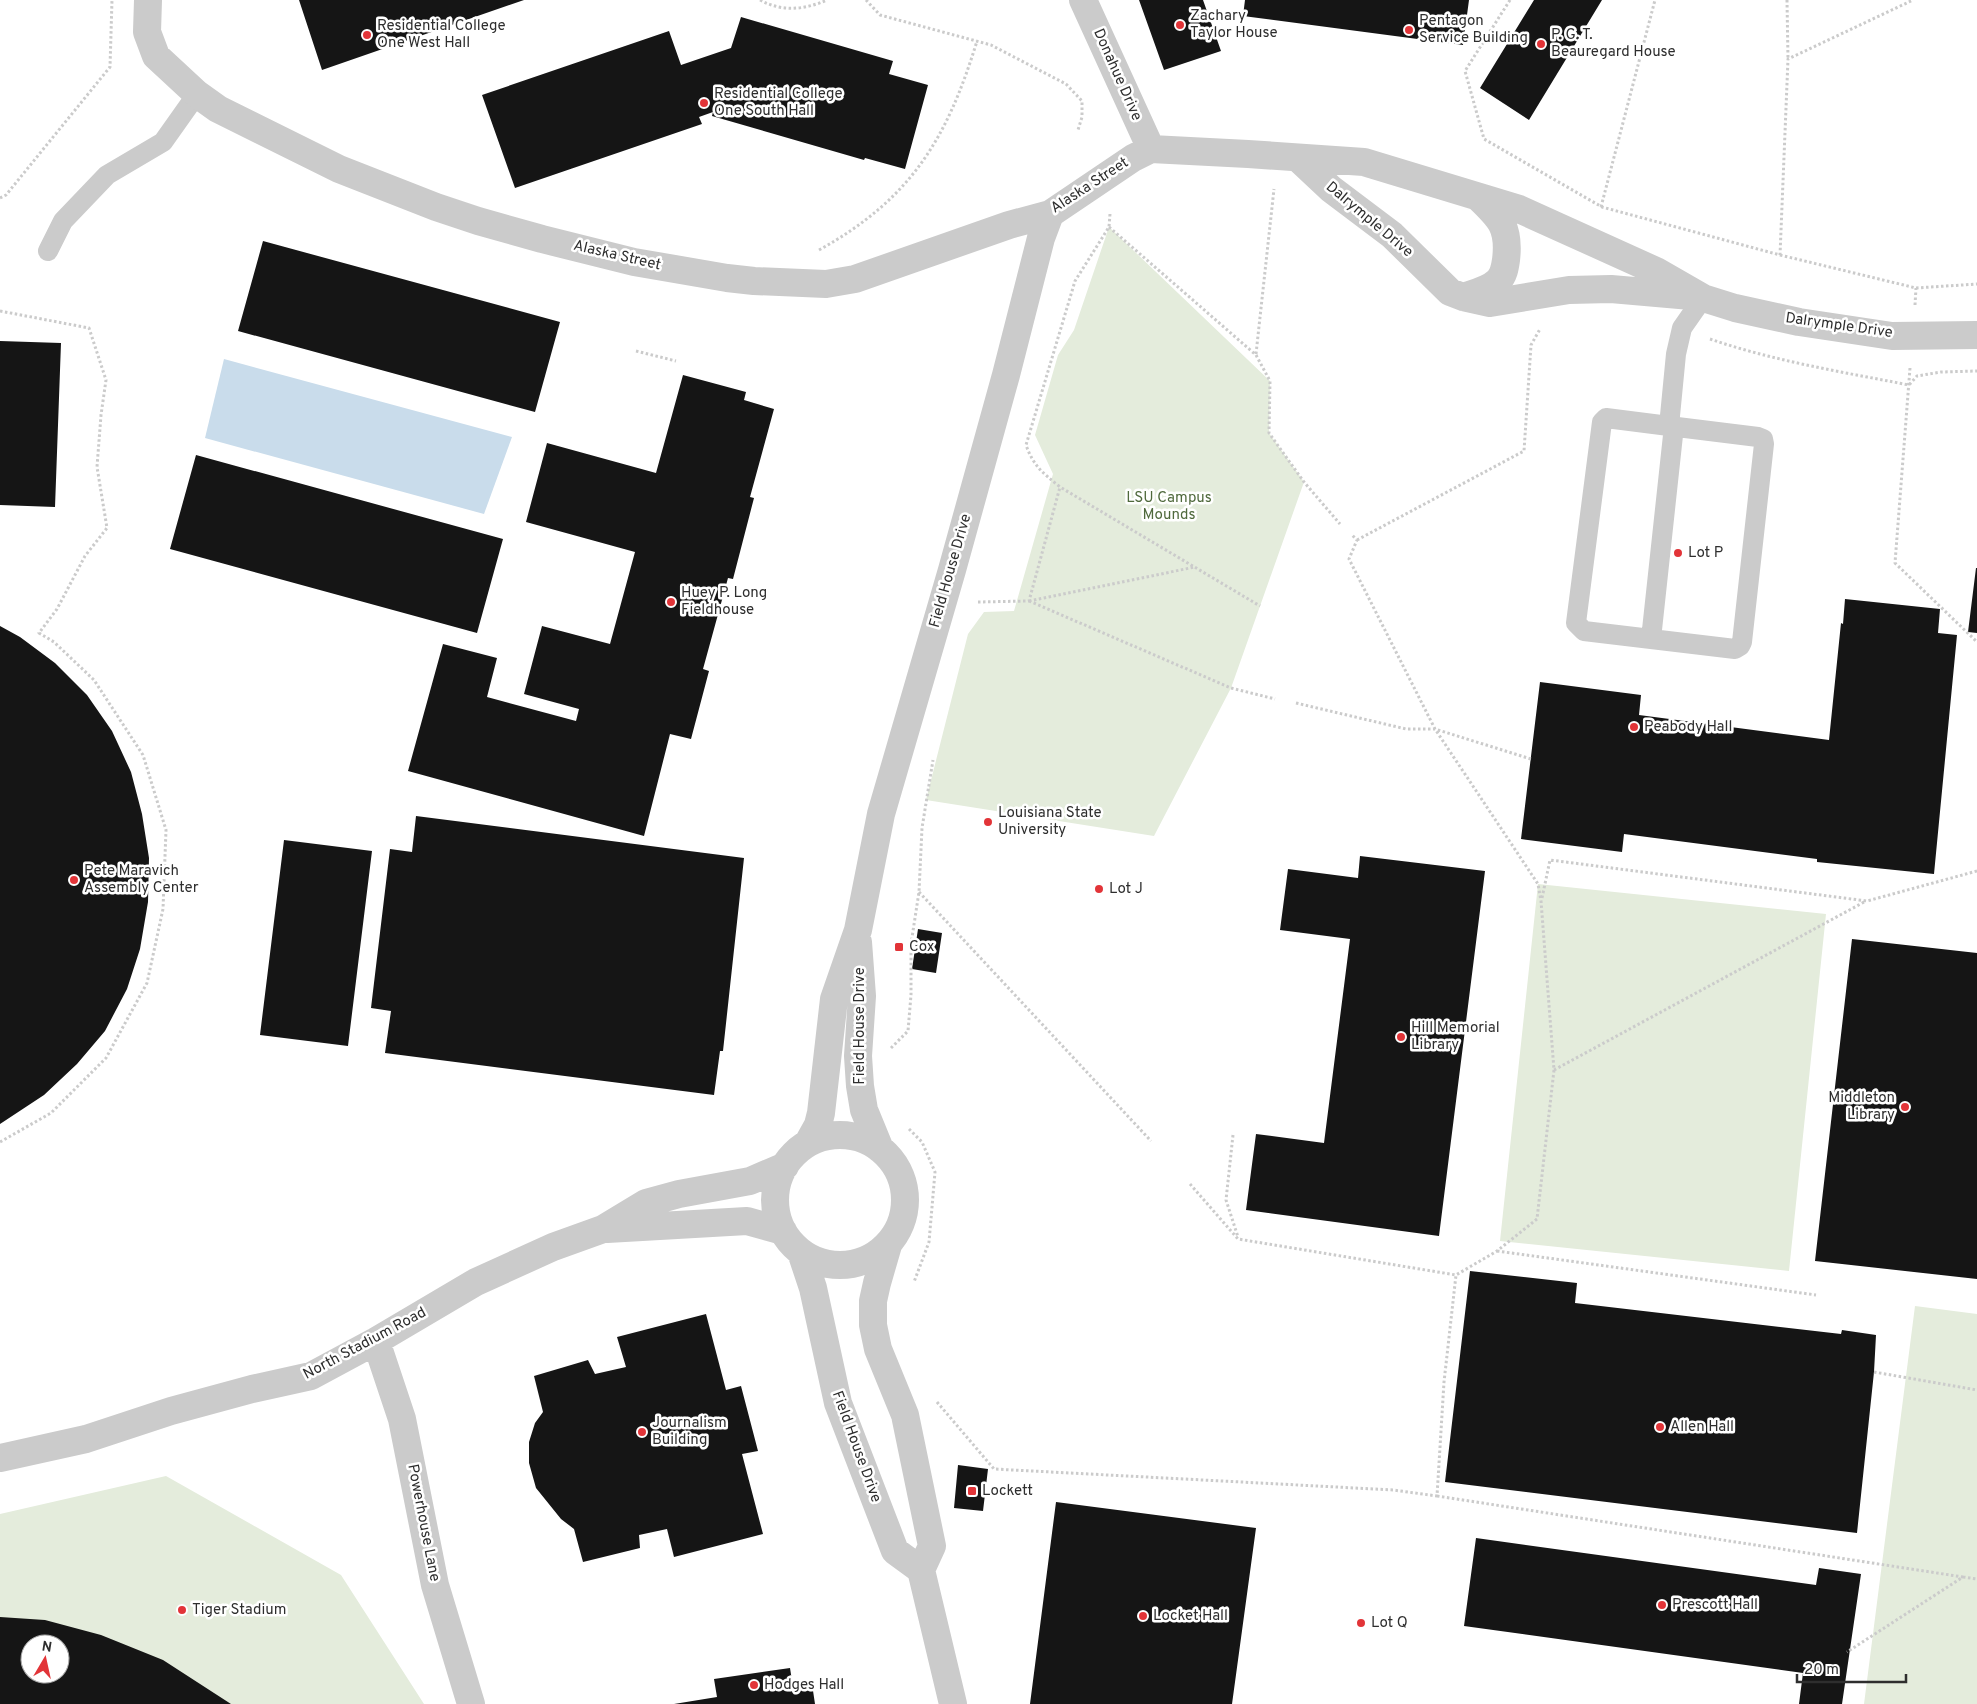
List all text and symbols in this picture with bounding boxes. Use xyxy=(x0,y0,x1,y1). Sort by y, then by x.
place label: Zachary Taylor House xyxy=(1190,7,1277,43)
place label: Pentagon Service Building xyxy=(1419,12,1528,48)
place label: Residential College One West Hall xyxy=(377,17,506,53)
marker: Zachary Taylor House xyxy=(1174,19,1186,31)
marker: Pentagon Service Building xyxy=(1403,24,1415,36)
street label: Donahue Drive xyxy=(1088,26,1146,124)
place label: P. G. T. Beauregard House xyxy=(1551,26,1676,62)
marker: Residential College One West Hall xyxy=(361,29,373,41)
marker: P. G. T. Beauregard House xyxy=(1535,38,1547,50)
place label: Residential College One South Hall xyxy=(714,85,843,121)
marker: Residential College One South Hall xyxy=(698,97,710,109)
street label: Alaska Street xyxy=(1047,154,1133,218)
street label: Dalrymple Drive xyxy=(1321,178,1417,262)
street label: Alaska Street xyxy=(571,237,663,275)
street label: Dalrymple Drive xyxy=(1784,309,1894,343)
park label: LSU Campus Mounds xyxy=(1126,489,1212,525)
street label: Field House Drive xyxy=(926,512,976,630)
place label: Lot P xyxy=(1688,544,1723,563)
marker: Lot P xyxy=(1672,547,1684,559)
place label: Huey P. Long Fieldhouse xyxy=(681,584,767,620)
marker: Huey P. Long Fieldhouse xyxy=(665,596,677,608)
place label: Peabody Hall xyxy=(1644,718,1732,737)
marker: Peabody Hall xyxy=(1628,721,1640,733)
place label: Louisiana State University xyxy=(998,804,1101,840)
marker: Louisiana State University xyxy=(982,816,994,828)
place label: Pete Maravich Assembly Center xyxy=(84,862,199,898)
marker: Pete Maravich Assembly Center xyxy=(68,874,80,886)
place label: Lot J xyxy=(1109,880,1143,899)
marker: Lot J xyxy=(1093,883,1105,895)
place label: Cox xyxy=(909,938,935,957)
marker: Cox xyxy=(893,941,905,953)
street label: Field House Drive xyxy=(851,967,870,1085)
place label: Hill Memorial Library xyxy=(1411,1019,1500,1055)
marker: Hill Memorial Library xyxy=(1395,1031,1407,1043)
place label: Middleton Library xyxy=(1828,1089,1895,1125)
marker: Middleton Library xyxy=(1899,1101,1911,1113)
street label: North Stadium Road xyxy=(300,1304,430,1384)
street label: Field House Drive xyxy=(827,1389,885,1505)
place label: Journalism Building xyxy=(652,1414,727,1450)
place label: Allen Hall xyxy=(1670,1418,1734,1437)
marker: Allen Hall xyxy=(1654,1421,1666,1433)
marker: Journalism Building xyxy=(636,1426,648,1438)
street label: Powerhouse Lane xyxy=(402,1463,444,1583)
place label: Lockett xyxy=(982,1482,1033,1501)
marker: Lockett xyxy=(966,1485,978,1497)
place label: Prescott Hall xyxy=(1672,1596,1758,1615)
marker: Prescott Hall xyxy=(1656,1599,1668,1611)
place label: Tiger Stadium xyxy=(192,1601,286,1620)
marker: Tiger Stadium xyxy=(176,1604,188,1616)
place label: Locket Hall xyxy=(1153,1607,1228,1626)
marker: Locket Hall xyxy=(1137,1610,1149,1622)
place label: Lot Q xyxy=(1371,1614,1408,1633)
marker: Lot Q xyxy=(1355,1617,1367,1629)
north arrow xyxy=(20,1634,70,1684)
text: N xyxy=(40,1638,53,1657)
scale bar xyxy=(1797,1652,1906,1684)
text: 20 m xyxy=(1804,1661,1839,1680)
place label: Hodges Hall xyxy=(764,1676,844,1695)
marker: Hodges Hall xyxy=(748,1679,760,1691)

